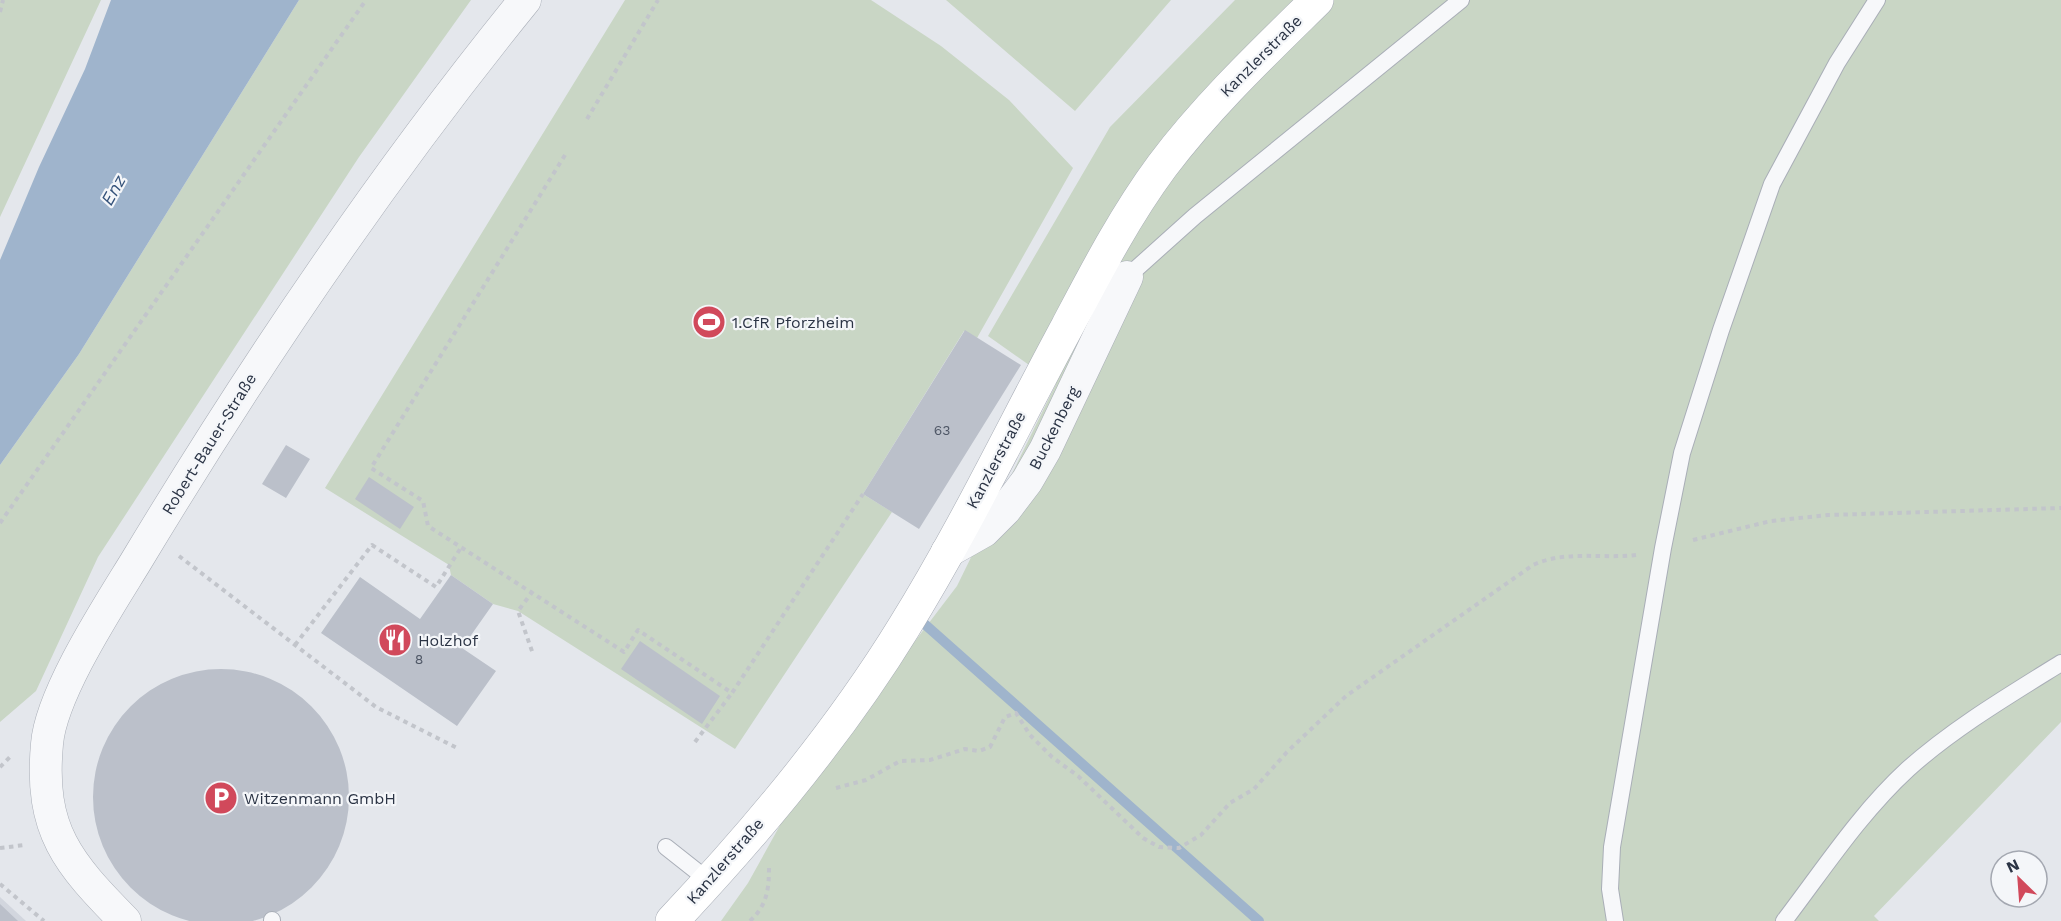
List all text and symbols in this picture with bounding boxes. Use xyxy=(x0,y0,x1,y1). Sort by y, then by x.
street label: Kanzlerstraße xyxy=(1216,11,1306,101)
water label: Enz xyxy=(96,171,130,209)
sports icon: 1.CfR Pforzheim xyxy=(691,304,727,340)
place label: 1.CfR Pforzheim xyxy=(732,313,854,332)
street label: Robert-Bauer-Straße xyxy=(158,370,260,518)
street label: Buckenberg xyxy=(1025,383,1083,473)
street label: Kanzlerstraße xyxy=(962,408,1030,512)
house number: 63 xyxy=(934,422,950,438)
restaurant icon: Holzhof xyxy=(377,622,413,658)
place label: Holzhof xyxy=(418,631,479,650)
house number: 8 xyxy=(415,651,423,667)
parking icon: Witzenmann GmbH xyxy=(203,780,239,816)
place label: Witzenmann GmbH xyxy=(244,789,396,808)
street label: Kanzlerstraße xyxy=(683,814,767,908)
north arrow xyxy=(1989,849,2049,909)
text: N xyxy=(2003,855,2022,877)

